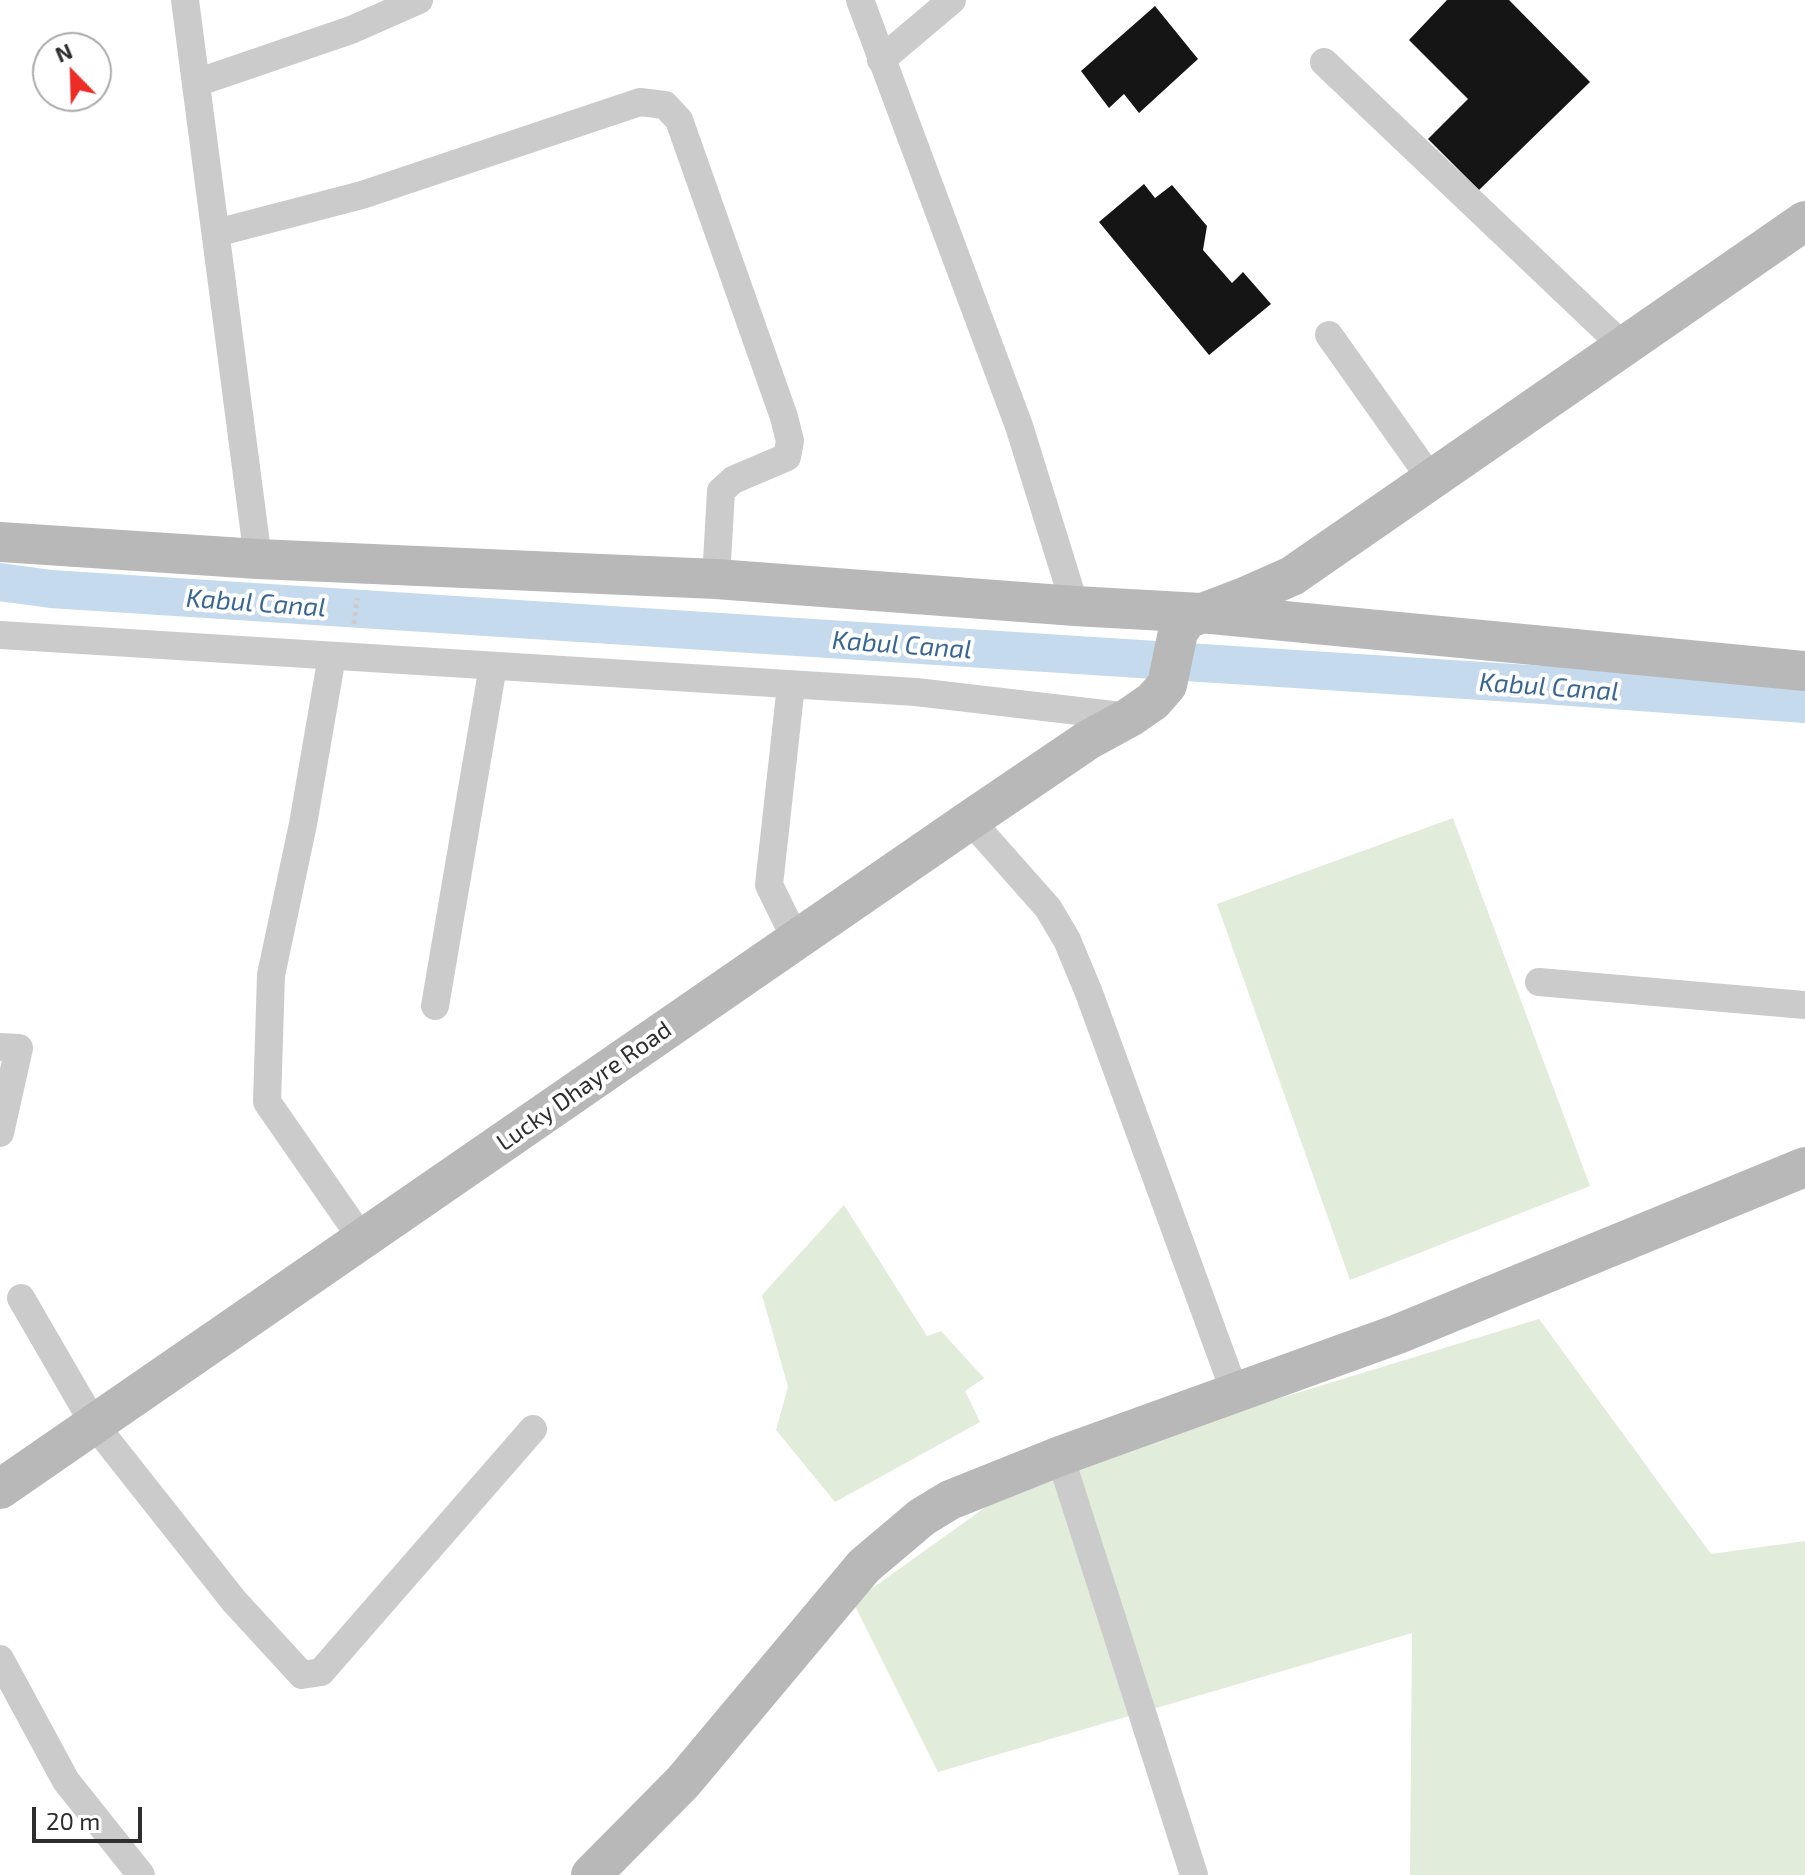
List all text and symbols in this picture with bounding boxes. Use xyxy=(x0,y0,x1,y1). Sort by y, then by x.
north arrow xyxy=(32,32,112,112)
text: N xyxy=(51,37,76,67)
water label: Kabul Canal xyxy=(185,583,327,623)
water label: Kabul Canal xyxy=(831,625,973,665)
water label: Kabul Canal xyxy=(1478,667,1620,707)
street label: Lucky Dhayre Road xyxy=(491,1015,677,1157)
scale bar xyxy=(36,1791,146,1841)
text: 20 m xyxy=(46,1806,100,1835)

